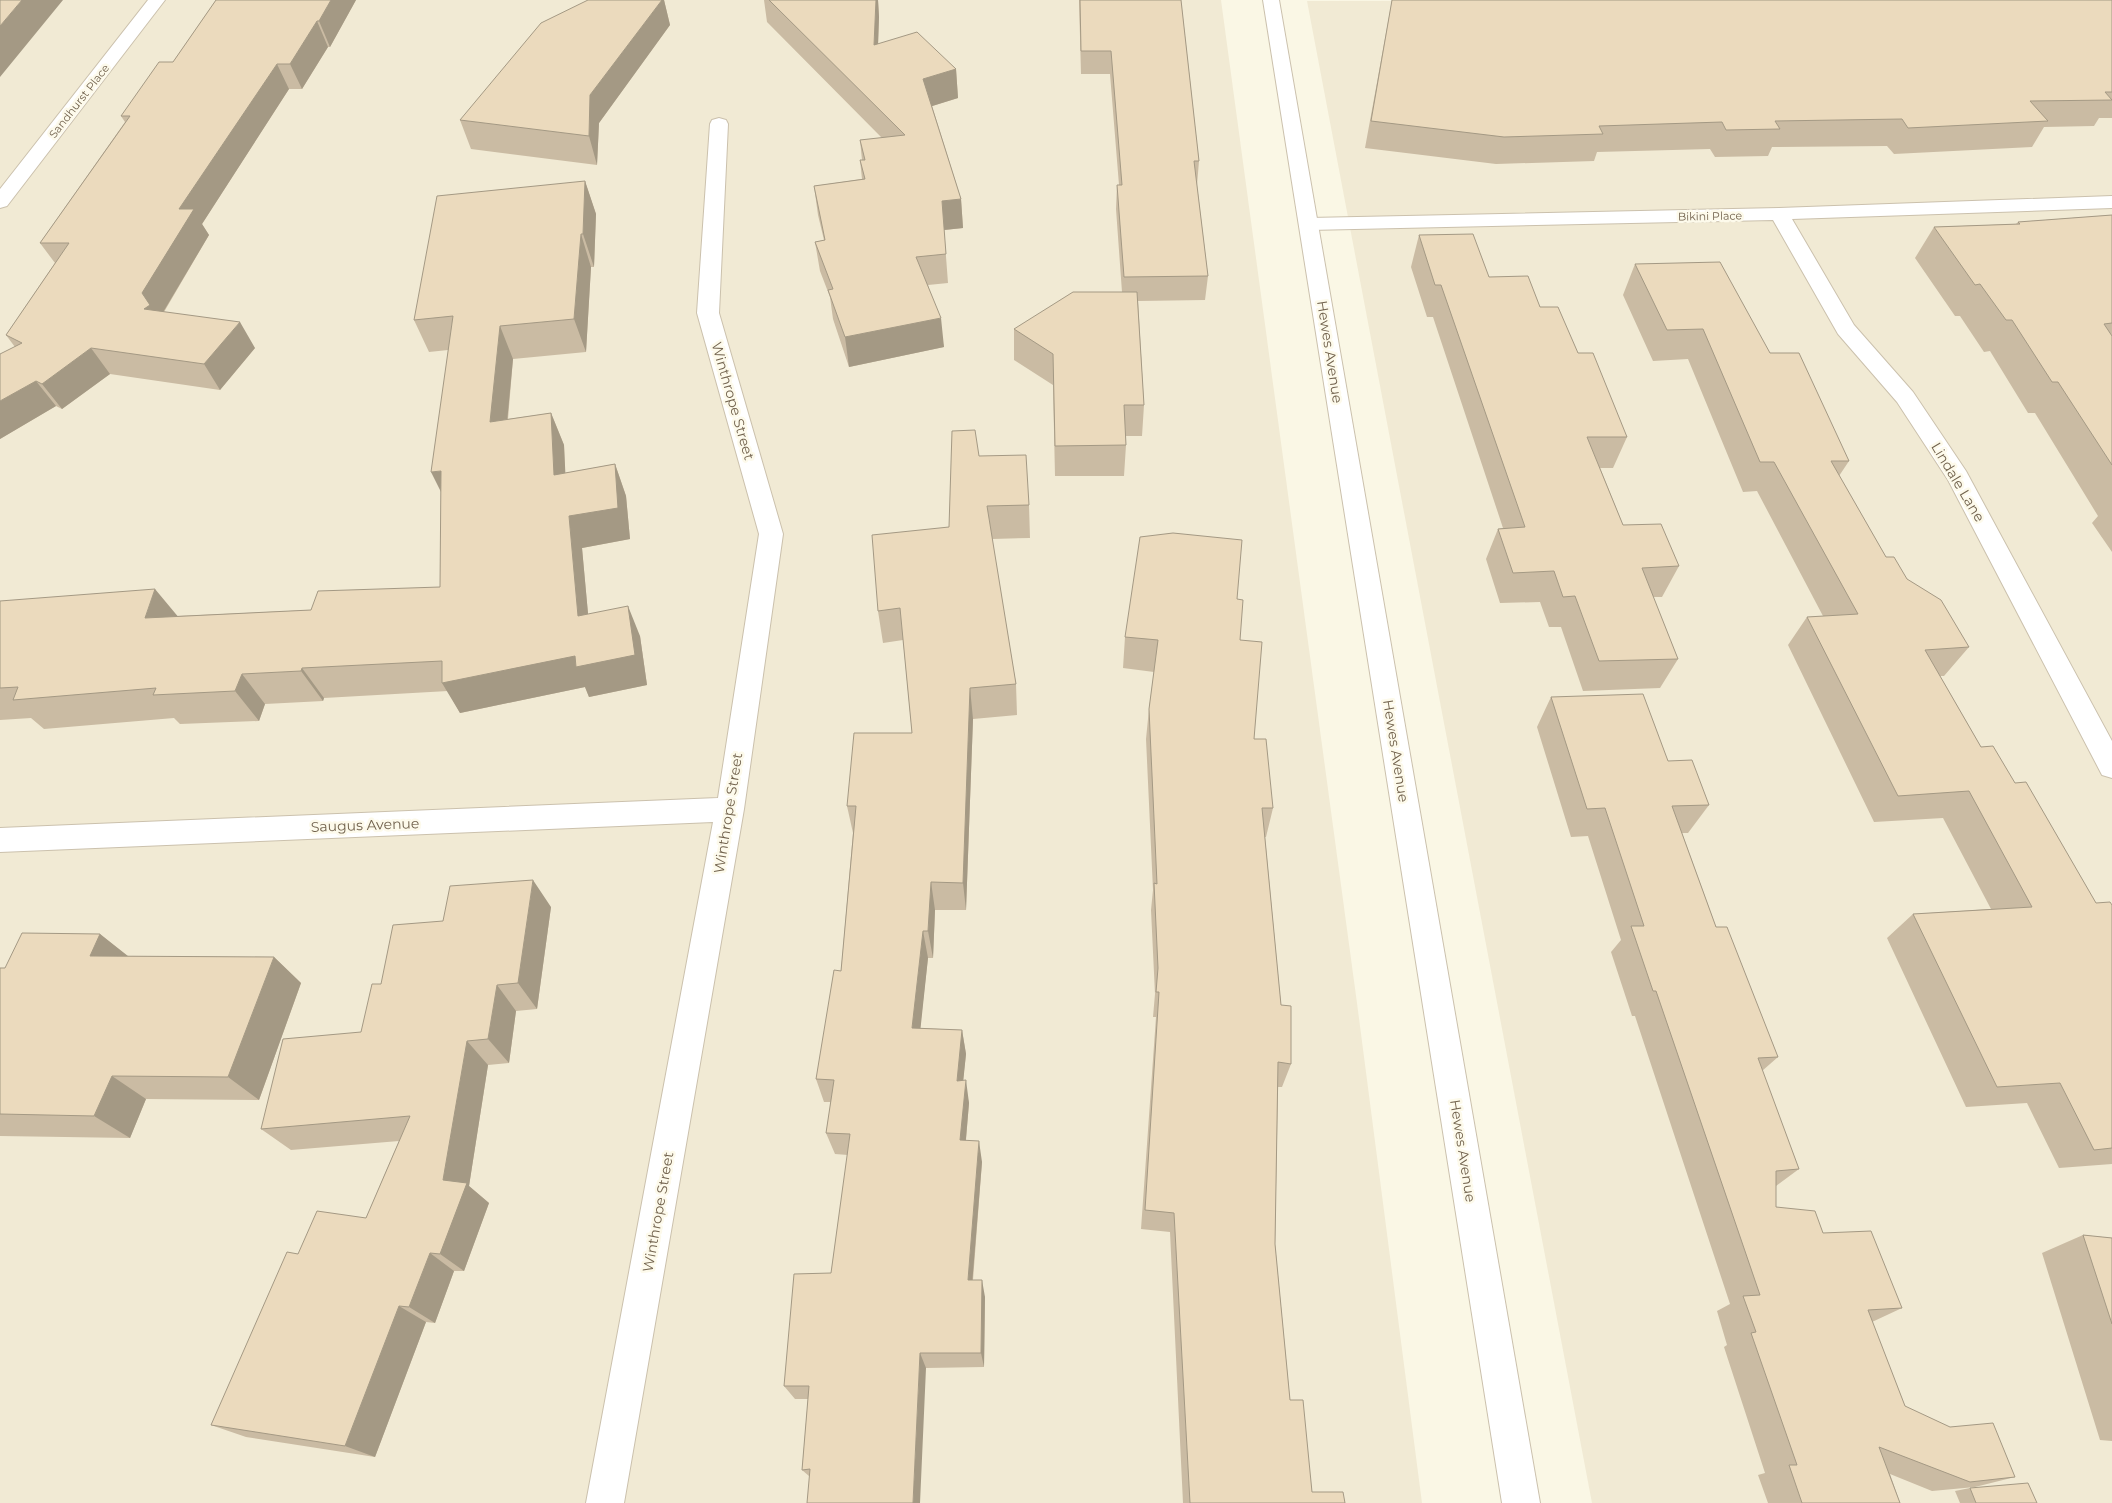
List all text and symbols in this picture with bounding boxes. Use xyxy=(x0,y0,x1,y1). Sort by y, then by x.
street label: Sandhurst Place xyxy=(46,61,112,141)
street label: Bikini Place xyxy=(1678,208,1743,224)
street label: Hewes Avenue xyxy=(1313,299,1347,405)
street label: Winthrope Street xyxy=(708,340,759,462)
street label: Lindale Lane xyxy=(1927,439,1989,525)
street label: Hewes Avenue xyxy=(1379,698,1413,804)
street label: Winthrope Street xyxy=(710,751,746,875)
street label: Saugus Avenue xyxy=(310,814,420,836)
street label: Hewes Avenue xyxy=(1446,1098,1480,1204)
street label: Winthrope Street xyxy=(639,1150,677,1274)

